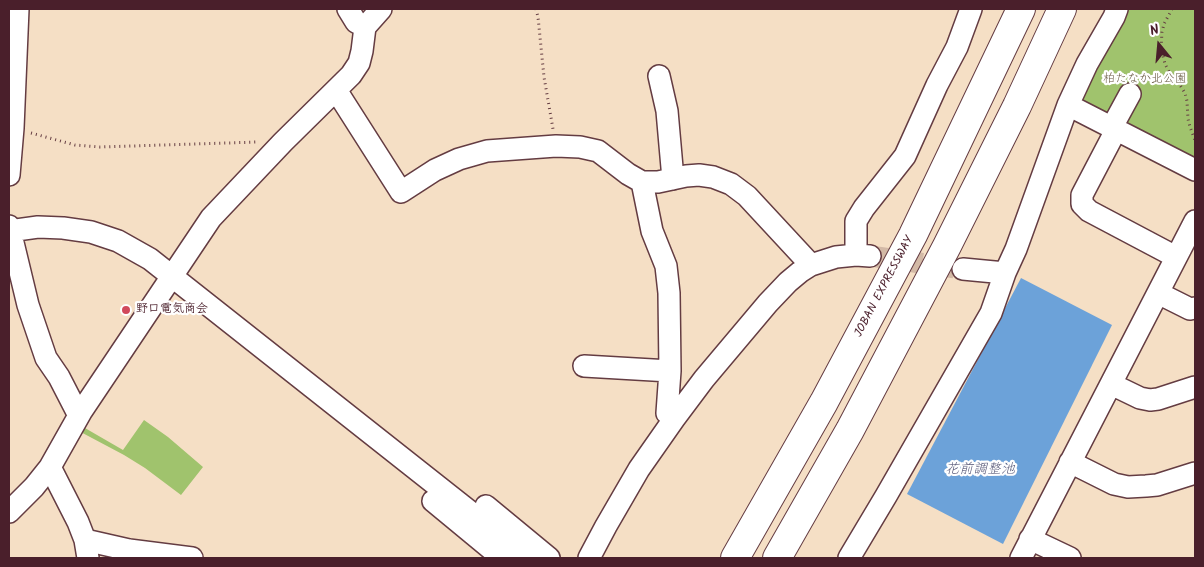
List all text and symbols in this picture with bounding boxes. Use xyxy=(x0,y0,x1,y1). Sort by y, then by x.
text: N xyxy=(1147,19,1162,42)
north arrow xyxy=(1134,20,1184,70)
park label: 柏たなか北公園 xyxy=(1103,73,1187,87)
street label: JOBAN EXPRESSWAY xyxy=(852,234,918,340)
place label: 野口電気商会 xyxy=(136,303,208,317)
marker: 野口電気商会 xyxy=(120,304,132,316)
water label: 花前調整池 xyxy=(945,463,1015,479)

